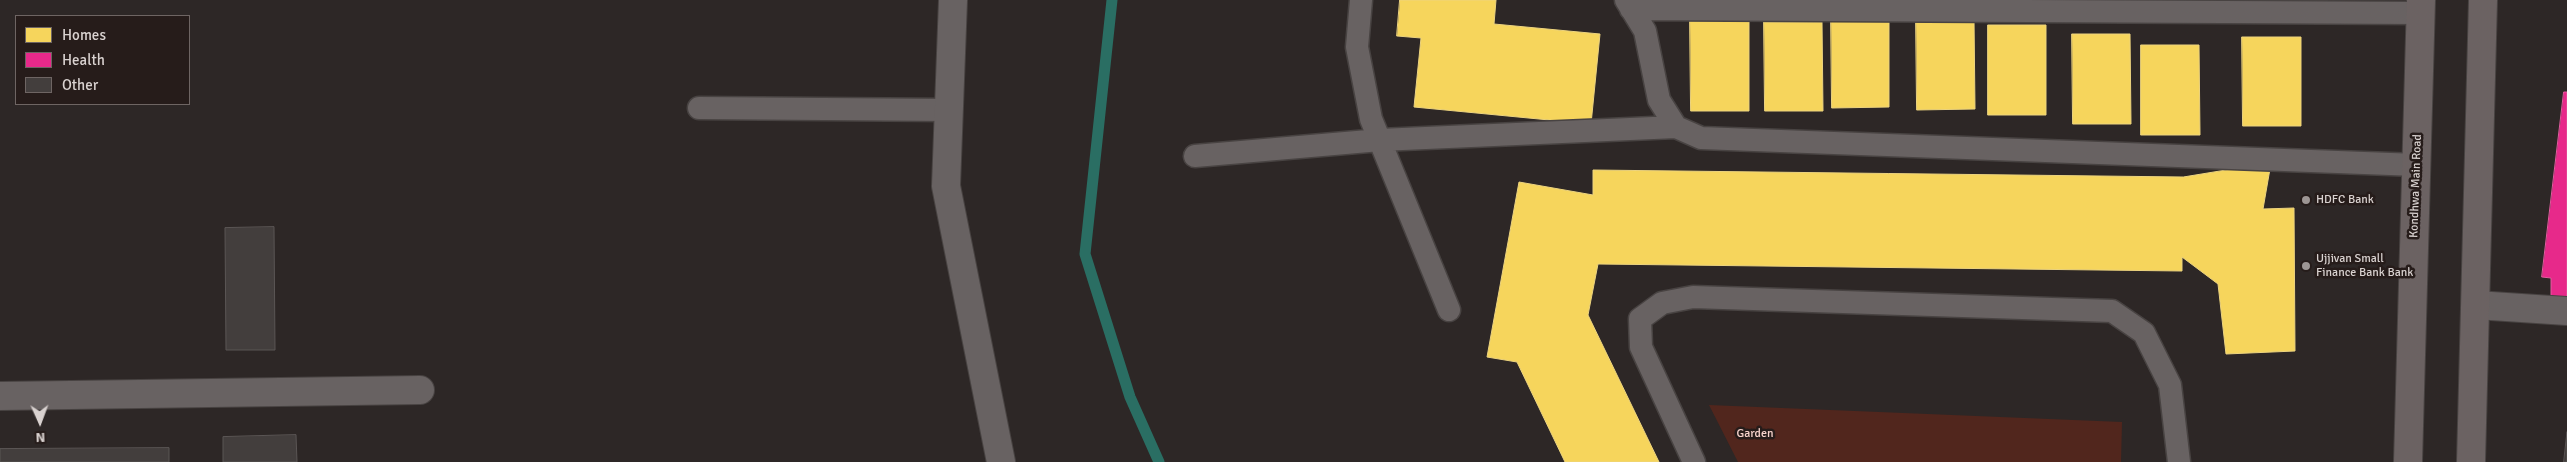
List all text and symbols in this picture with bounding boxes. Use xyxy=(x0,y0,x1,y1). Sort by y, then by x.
legend xyxy=(15,15,190,105)
text: Homes xyxy=(62,26,106,44)
text: Health xyxy=(62,51,105,69)
text: Other xyxy=(62,76,98,94)
street label: Kondhwa Main Road xyxy=(2407,134,2425,238)
place label: HDFC Bank xyxy=(2316,193,2374,207)
marker: HDFC Bank xyxy=(2300,194,2312,206)
place label: Ujjivan Small Finance Bank Bank xyxy=(2316,252,2413,280)
marker: Ujjivan Small Finance Bank Bank xyxy=(2300,260,2312,272)
north arrow xyxy=(15,397,65,447)
park label: Garden xyxy=(1736,427,1774,441)
text: N xyxy=(35,429,46,446)

